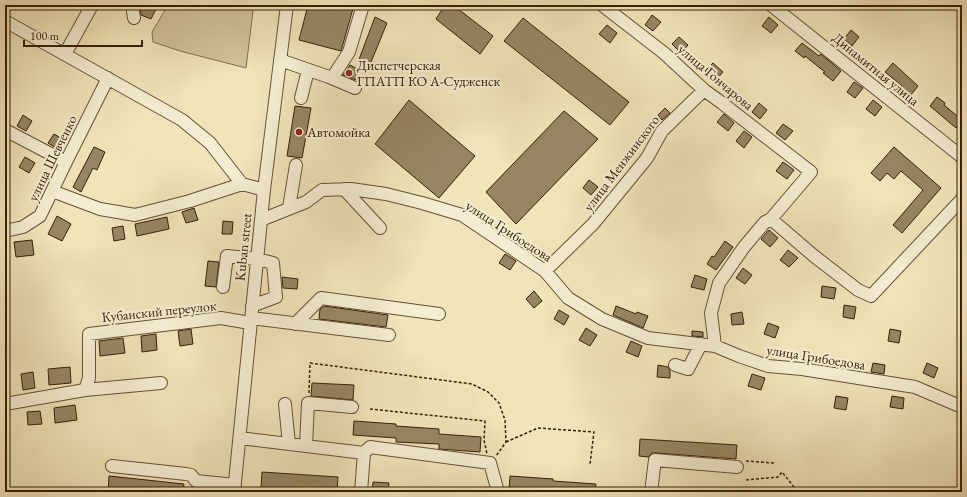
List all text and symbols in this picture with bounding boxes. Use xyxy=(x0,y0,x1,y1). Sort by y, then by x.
scale bar xyxy=(24,22,142,48)
text: 100 m xyxy=(30,28,60,44)
street label: Динамитная улица xyxy=(829,28,923,110)
street label: улица Гончарова xyxy=(674,40,758,114)
place label: Диспетчерская ГПАТП КО А-Судженск xyxy=(357,56,500,90)
marker: Диспетчерская ГПАТП КО А-Судженск xyxy=(344,68,354,78)
street label: улица Менжинского xyxy=(579,111,663,215)
street label: улица Шевченко xyxy=(23,112,81,204)
place label: Автомойка xyxy=(306,123,371,141)
marker: Автомойка xyxy=(294,127,304,137)
street label: улица Грибоедова xyxy=(462,196,556,266)
street label: Kuban street xyxy=(230,211,256,282)
street label: Кубанский переулок xyxy=(101,296,218,326)
street label: улица Грибоедова xyxy=(765,340,867,374)

